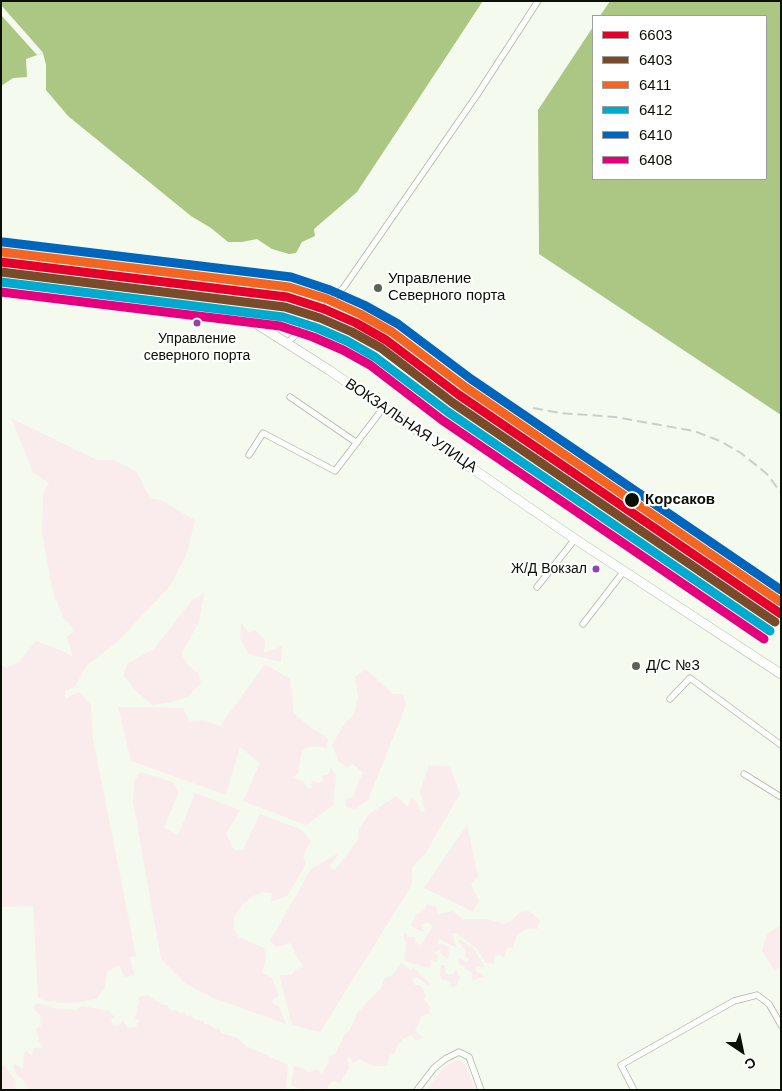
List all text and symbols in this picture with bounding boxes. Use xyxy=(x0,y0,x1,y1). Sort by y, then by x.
legend xyxy=(592,15,767,180)
text: 6603 xyxy=(639,26,672,43)
text: 6403 xyxy=(639,51,672,68)
text: 6411 xyxy=(639,76,671,93)
text: 6412 xyxy=(639,101,672,118)
text: 6410 xyxy=(639,126,672,143)
text: 6408 xyxy=(639,151,672,168)
place label: Управление Северного порта xyxy=(388,270,505,305)
marker: Управление Северного порта xyxy=(372,282,384,294)
marker: Управление северного порта xyxy=(192,318,202,328)
place label: Управление северного порта xyxy=(144,331,250,364)
street label: ВОКЗАЛЬНАЯ УЛИЦА xyxy=(342,375,480,477)
marker: Корсаков xyxy=(623,491,641,509)
place label: Корсаков xyxy=(645,491,715,509)
place label: Ж/Д Вокзал xyxy=(511,561,587,577)
marker: Ж/Д Вокзал xyxy=(591,564,601,574)
place label: Д/С №3 xyxy=(646,657,700,675)
marker: Д/С №3 xyxy=(630,660,642,672)
north arrow xyxy=(717,1026,767,1076)
text: С xyxy=(742,1054,759,1073)

